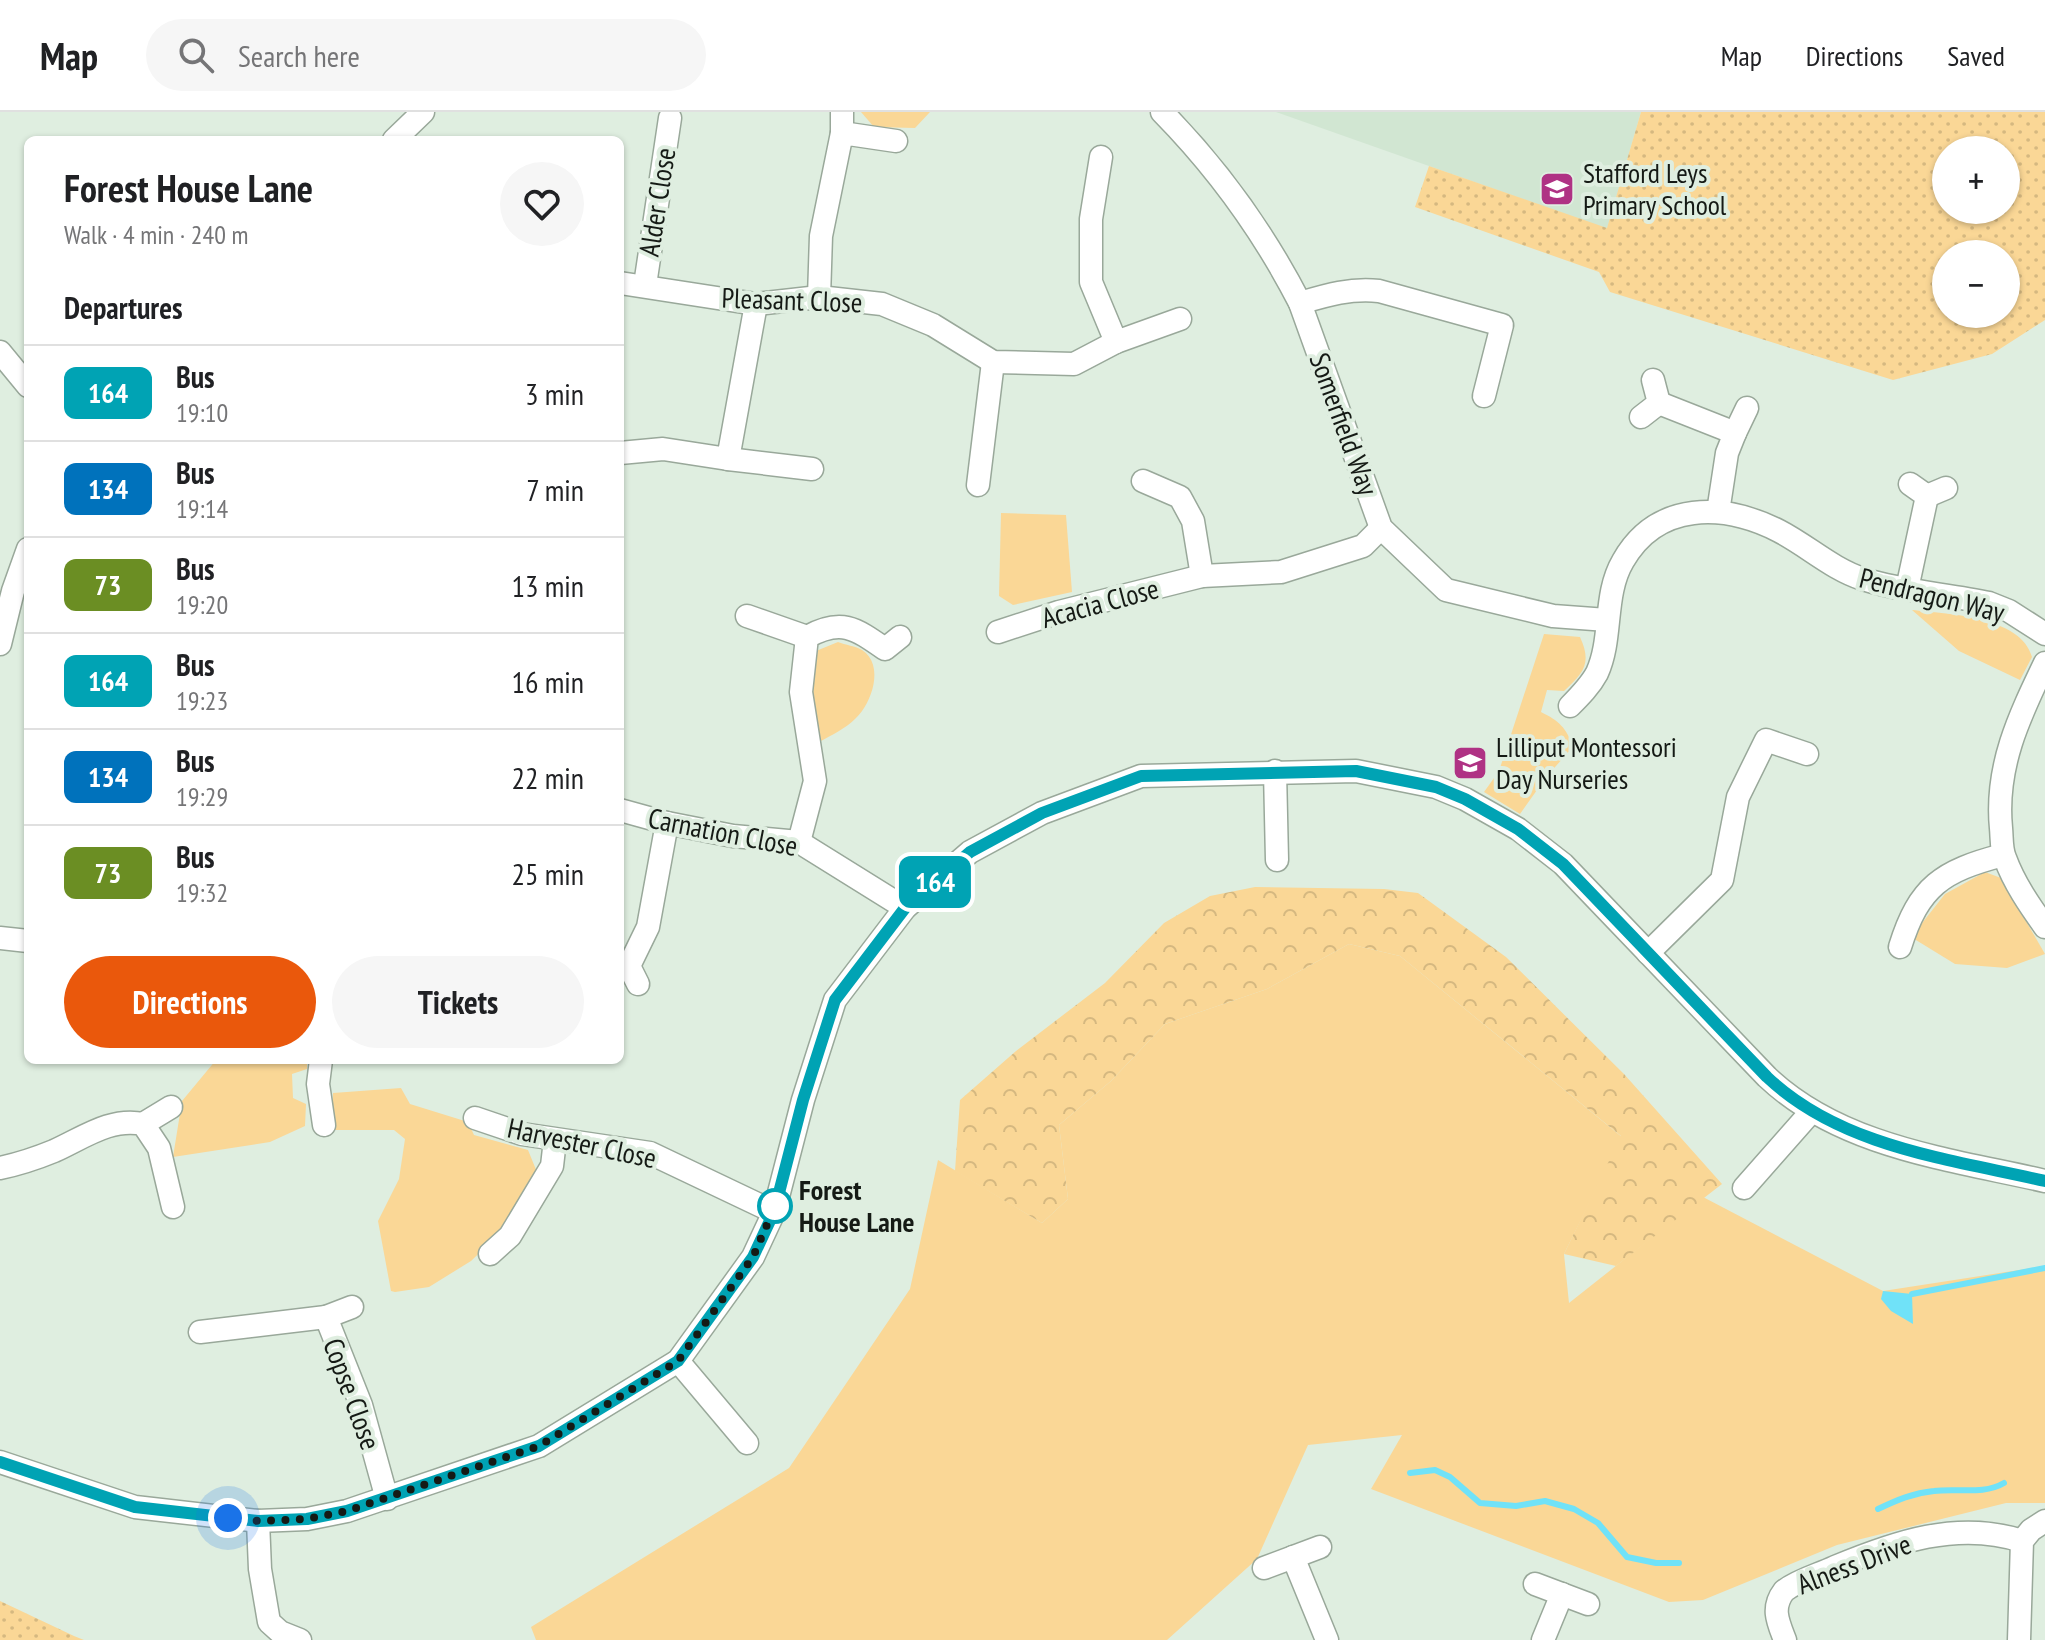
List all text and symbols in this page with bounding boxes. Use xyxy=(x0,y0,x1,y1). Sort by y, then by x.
search box xyxy=(146,19,706,91)
text: Map xyxy=(40,31,98,80)
icon: search xyxy=(174,33,218,77)
text: Search here xyxy=(238,36,360,75)
text: Map xyxy=(1721,37,1762,74)
text: Directions xyxy=(1806,37,1903,74)
text: Saved xyxy=(1947,37,2005,74)
map controls xyxy=(1932,136,2020,328)
button: + xyxy=(1932,136,2020,224)
street label: Alder Close xyxy=(630,145,683,259)
place label: Stafford Leys Primary School xyxy=(1583,154,1727,223)
button: heart xyxy=(500,162,584,246)
text: Forest House Lane xyxy=(64,163,313,212)
school or university icon: Stafford Leys Primary School xyxy=(1538,170,1576,208)
text: Walk · 4 min · 240 m xyxy=(64,218,248,251)
button: − xyxy=(1932,240,2020,328)
street label: Pleasant Close xyxy=(721,279,863,320)
text: Departures xyxy=(64,288,182,327)
street label: Somerfield Way xyxy=(1302,347,1388,501)
text: Bus xyxy=(176,357,215,396)
text: 164 xyxy=(88,374,128,411)
text: 3 min xyxy=(525,374,584,413)
text: 19:10 xyxy=(176,396,228,429)
text: Bus xyxy=(176,453,215,492)
text: 134 xyxy=(88,470,128,507)
text: 7 min xyxy=(526,470,584,509)
text: 19:14 xyxy=(176,492,228,525)
text: Bus xyxy=(176,549,215,588)
street label: Pendragon Way xyxy=(1856,559,2009,631)
text: 73 xyxy=(95,566,121,603)
text: 13 min xyxy=(511,566,584,605)
street label: Acacia Close xyxy=(1037,569,1163,636)
text: 19:20 xyxy=(176,588,228,621)
text: Bus xyxy=(176,645,215,684)
text: 164 xyxy=(88,662,128,699)
text: 16 min xyxy=(511,662,584,701)
text: 19:23 xyxy=(176,684,228,717)
place label: Lilliput Montessori Day Nurseries xyxy=(1496,728,1677,797)
text: Bus xyxy=(176,741,215,780)
school or university icon: Lilliput Montessori Day Nurseries xyxy=(1451,744,1489,782)
text: 134 xyxy=(88,758,128,795)
text: 22 min xyxy=(511,758,584,797)
text: 19:29 xyxy=(176,780,228,813)
street label: Carnation Close xyxy=(645,799,801,864)
text: Bus xyxy=(176,837,215,876)
text: 73 xyxy=(95,854,121,891)
text: 25 min xyxy=(511,854,584,893)
line badge: 164 xyxy=(889,856,981,908)
text: 164 xyxy=(915,863,955,900)
text: 19:32 xyxy=(176,876,228,909)
button: Directions xyxy=(64,956,316,1048)
button: Tickets xyxy=(332,956,584,1048)
street label: Harvester Close xyxy=(504,1109,660,1176)
place label: Forest House Lane xyxy=(799,1171,914,1240)
marker: Forest House Lane xyxy=(758,1189,792,1223)
street label: Copse Close xyxy=(315,1333,390,1455)
your location xyxy=(208,1498,248,1538)
street label: Alness Drive xyxy=(1791,1525,1916,1602)

